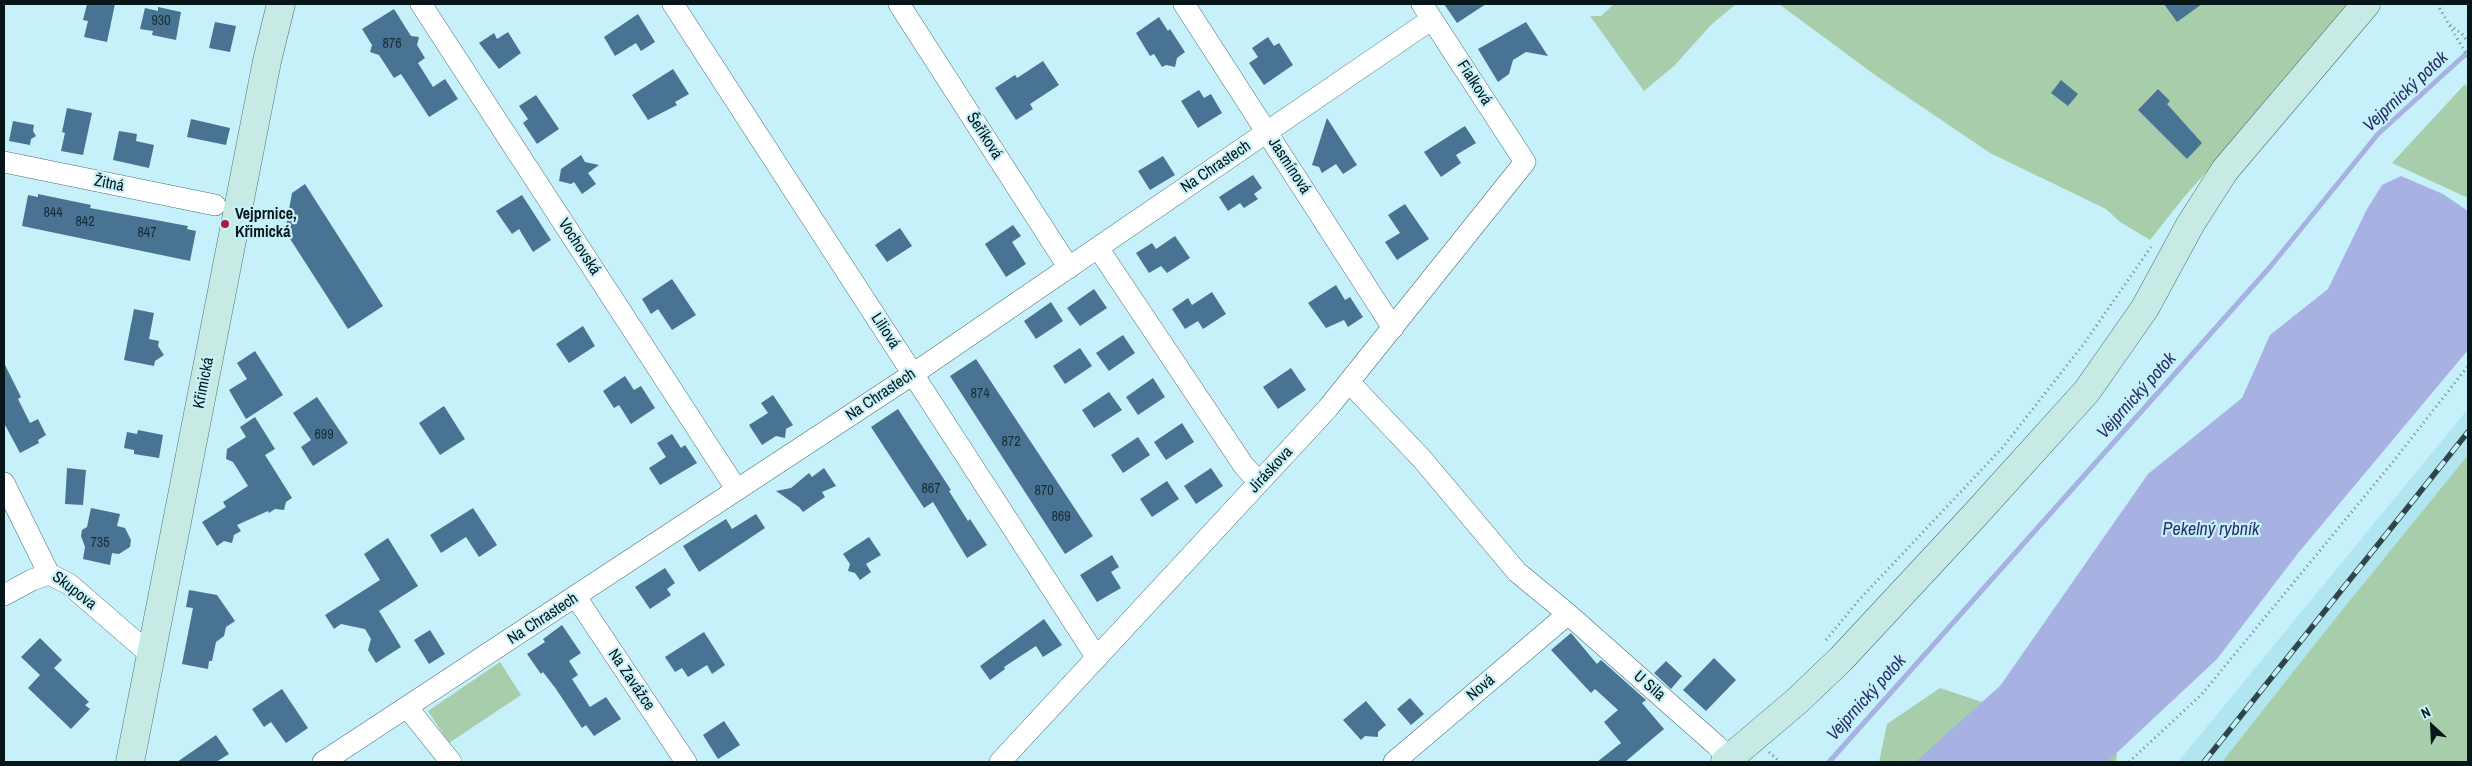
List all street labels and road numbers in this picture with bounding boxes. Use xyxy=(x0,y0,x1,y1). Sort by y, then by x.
street label: Fialková xyxy=(1452,57,1496,109)
street label: Šeříková xyxy=(962,109,1006,163)
street label: Jasmínová xyxy=(1264,134,1314,198)
street label: Na Chrastech xyxy=(1177,137,1255,197)
street label: Žitná xyxy=(92,172,126,196)
street label: Vochovská xyxy=(554,215,604,279)
street label: Liliová xyxy=(866,310,904,352)
street label: Křimická xyxy=(190,356,218,410)
street label: Na Chrastech xyxy=(842,365,920,425)
street label: Jiráskova xyxy=(1245,443,1297,497)
street label: Skupova xyxy=(48,568,100,614)
street label: Na Chrastech xyxy=(504,589,582,649)
street label: Na Zavážce xyxy=(603,646,659,714)
street label: U Sila xyxy=(1629,667,1669,705)
street label: Nová xyxy=(1463,671,1499,705)

